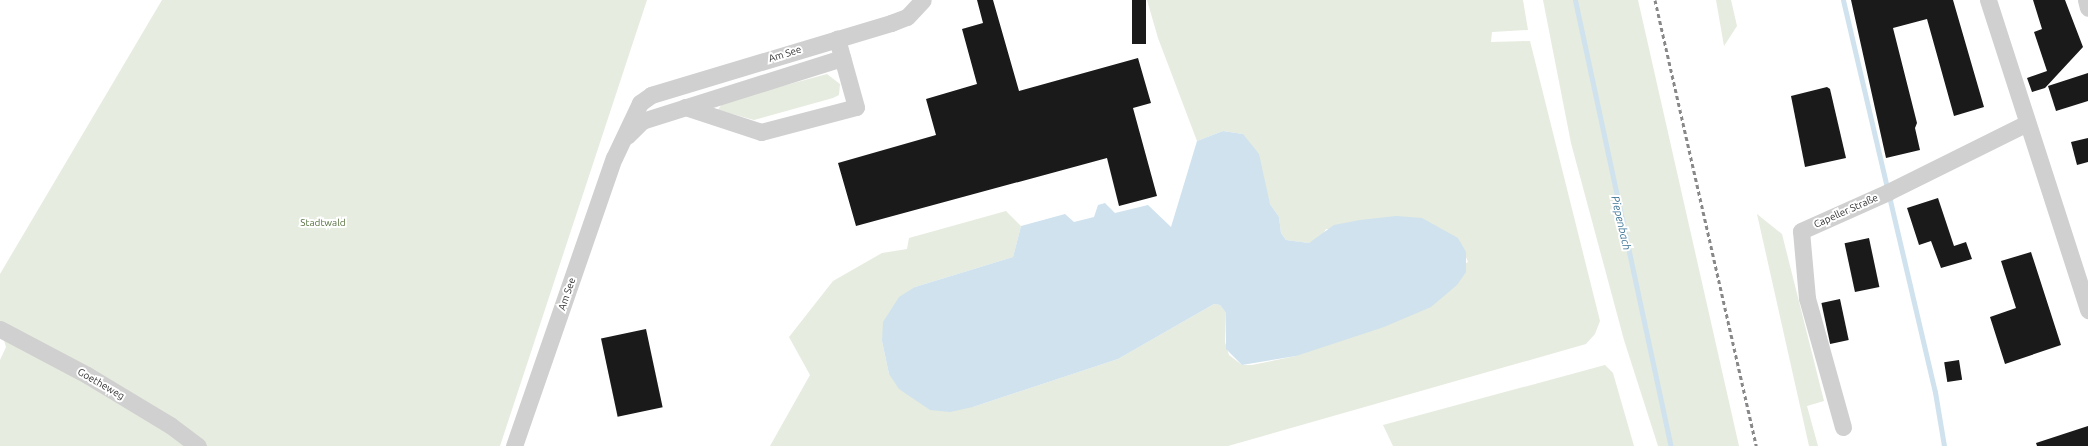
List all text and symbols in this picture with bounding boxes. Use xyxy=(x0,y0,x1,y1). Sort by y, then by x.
street label: Am See xyxy=(767,43,803,65)
street label: Capeller Straße xyxy=(1812,191,1880,231)
water label: Piepenbach xyxy=(1608,195,1634,251)
park label: Stadtwald xyxy=(300,217,346,229)
street label: Am See xyxy=(556,276,578,312)
street label: Goetheweg xyxy=(75,366,127,402)

